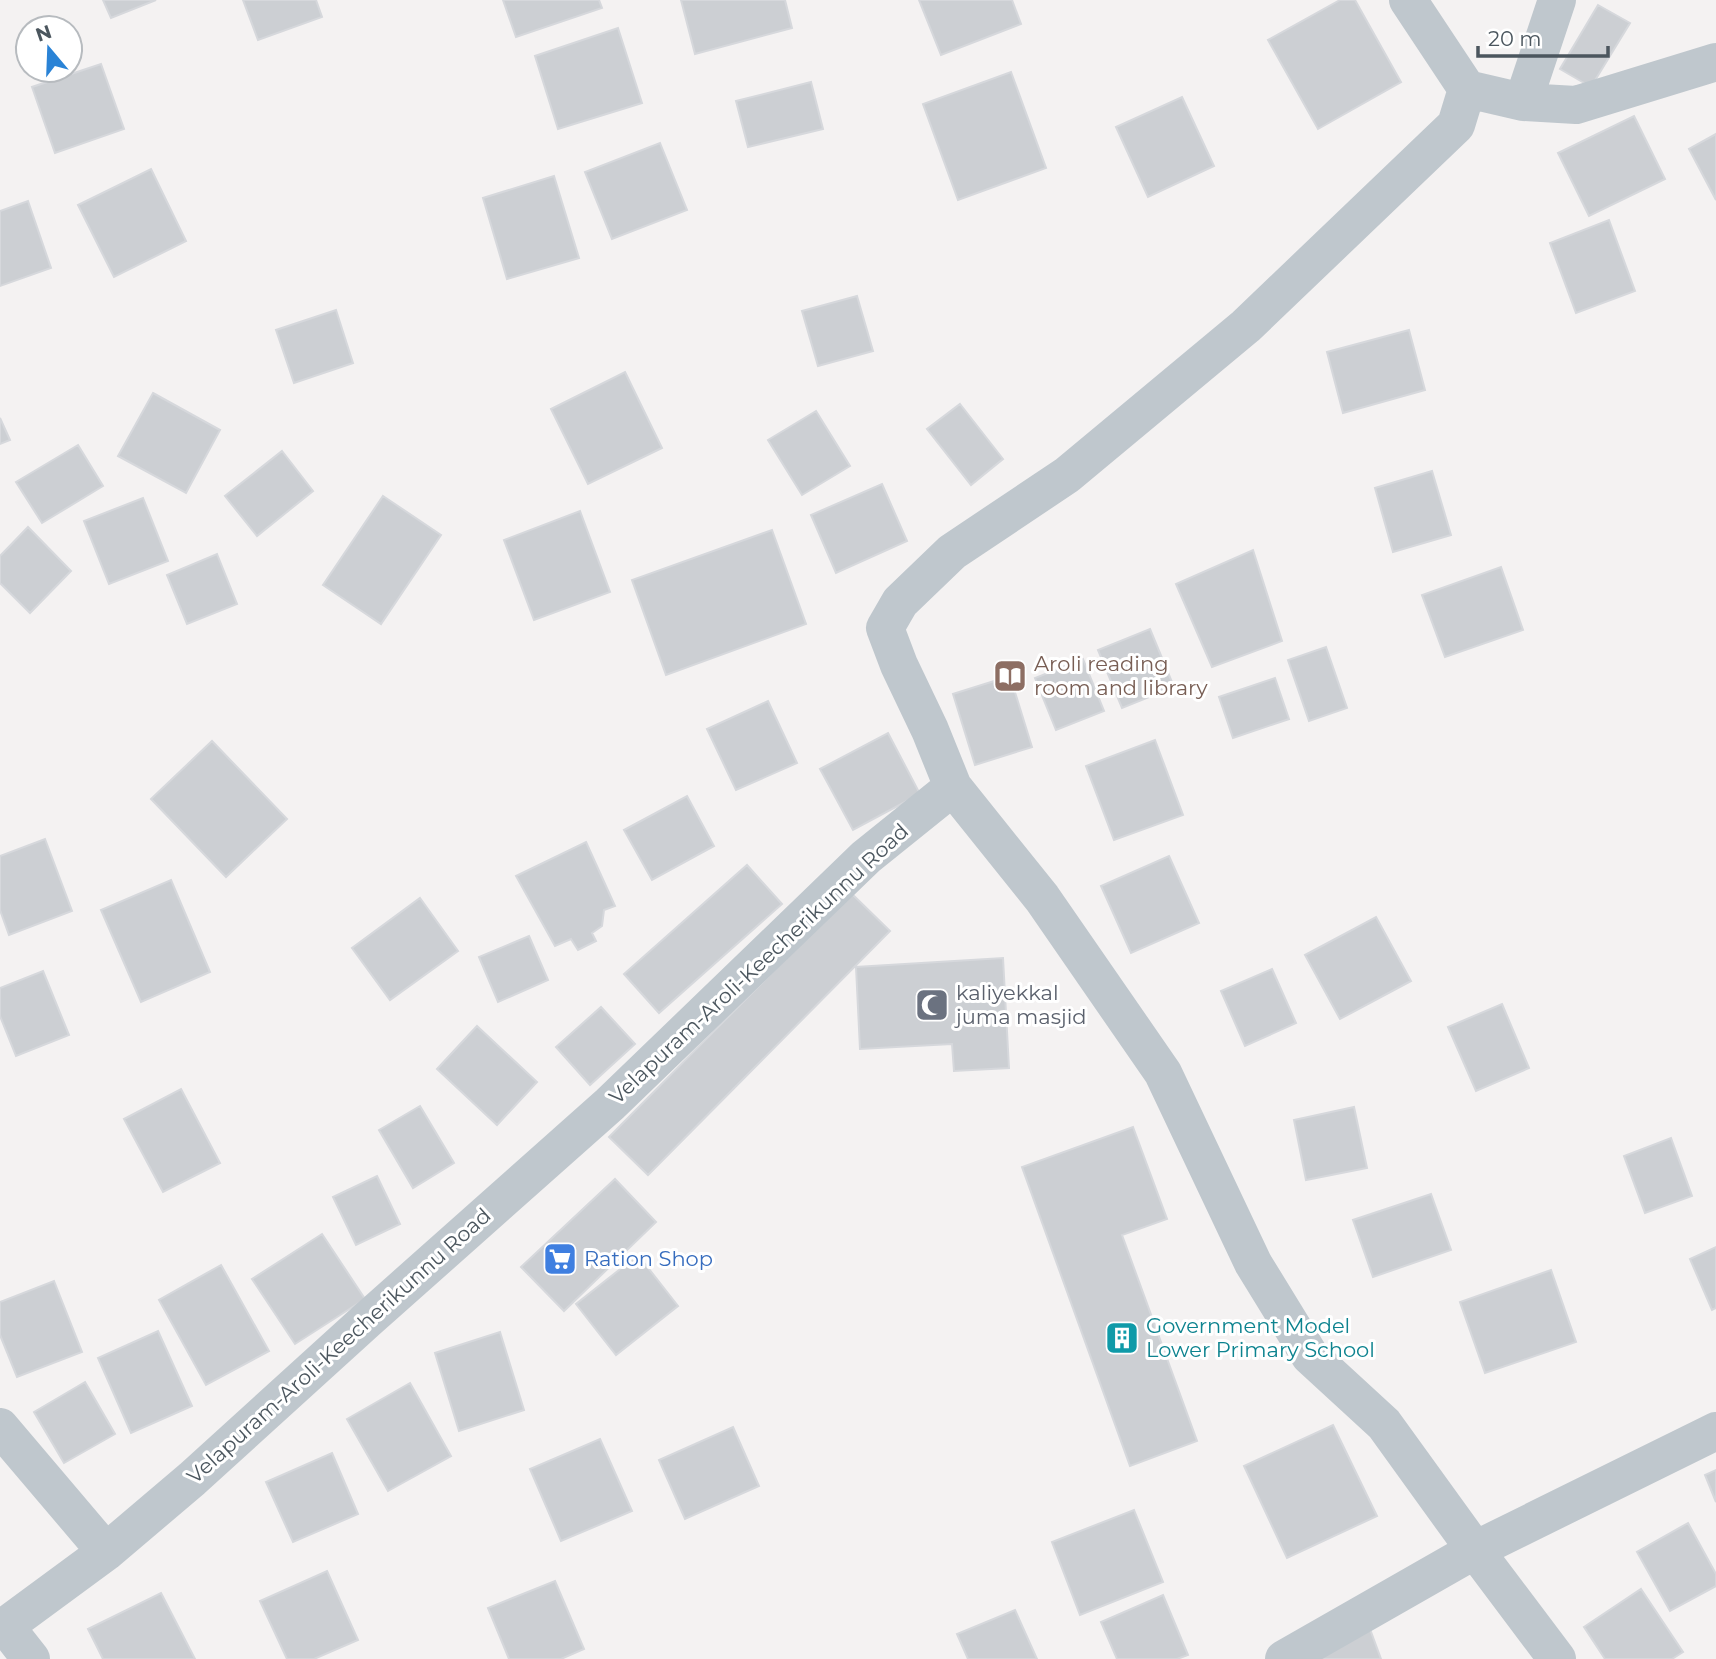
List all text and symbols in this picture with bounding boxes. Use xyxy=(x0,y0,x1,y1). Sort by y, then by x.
north arrow xyxy=(14,14,84,84)
scale bar xyxy=(1478,14,1608,58)
text: N xyxy=(33,20,55,47)
text: 20 m xyxy=(1488,26,1542,51)
place label: Aroli reading room and library xyxy=(1034,651,1208,700)
library icon: Aroli reading room and library xyxy=(991,657,1029,695)
street label: Velapuram-Aroli-Keecherikunnu Road xyxy=(604,818,913,1109)
place label: kaliyekkal juma masjid xyxy=(954,980,1087,1029)
mosque icon: kaliyekkal juma masjid xyxy=(913,986,951,1024)
street label: Velapuram-Aroli-Keecherikunnu Road xyxy=(182,1203,496,1489)
supermarket icon: Ration Shop xyxy=(541,1240,579,1278)
place label: Ration Shop xyxy=(584,1246,713,1271)
place label: Government Model Lower Primary School xyxy=(1146,1313,1375,1362)
building icon: Government Model Lower Primary School xyxy=(1103,1319,1141,1357)

